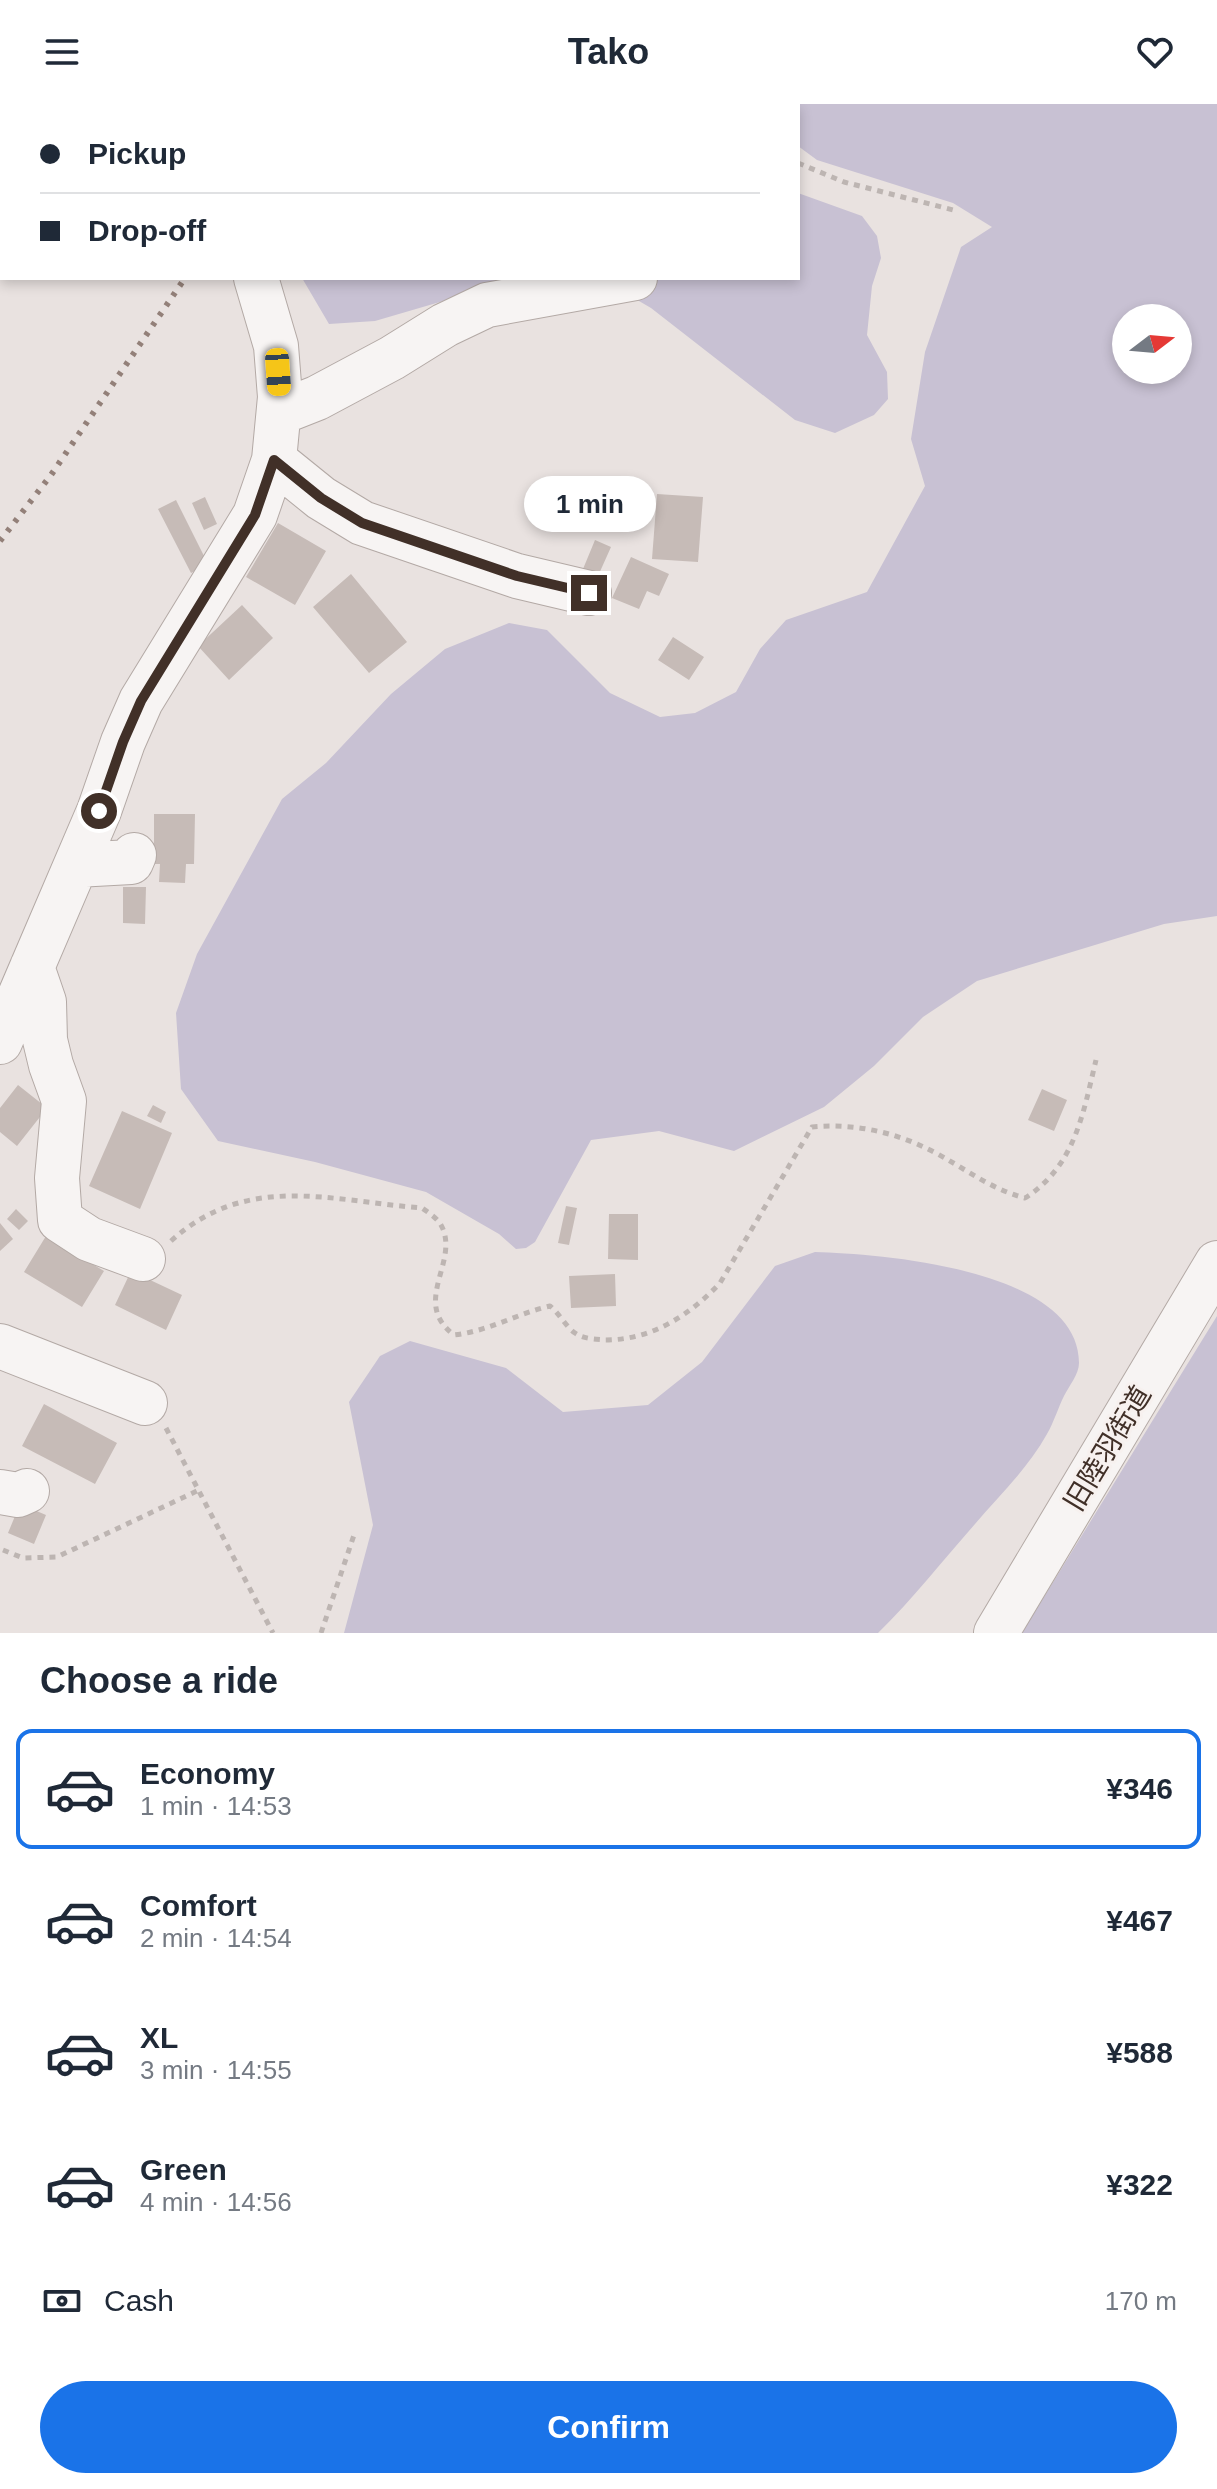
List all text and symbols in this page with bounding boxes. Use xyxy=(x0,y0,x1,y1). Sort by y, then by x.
icon: menu xyxy=(40,30,84,74)
icon: heart xyxy=(1133,30,1177,74)
text: Tako xyxy=(568,31,649,72)
text: Pickup xyxy=(88,137,186,170)
text: Drop-off xyxy=(88,214,206,247)
north arrow xyxy=(1112,304,1192,384)
map controls xyxy=(1112,304,1192,384)
car xyxy=(264,347,292,397)
callout: 1 min xyxy=(523,477,655,533)
text: 1 min xyxy=(556,489,624,519)
route end xyxy=(571,575,607,611)
route start xyxy=(81,793,117,829)
street label: 旧陸羽街道 xyxy=(1058,1380,1157,1516)
text: Choose a ride xyxy=(40,1660,278,1701)
icon: car xyxy=(44,1753,116,1825)
text: Economy xyxy=(140,1757,275,1790)
text: ¥346 xyxy=(1106,1772,1173,1805)
text: 1 min · 14:53 xyxy=(140,1791,292,1821)
icon: car xyxy=(44,1885,116,1957)
text: Comfort xyxy=(140,1889,257,1922)
text: ¥467 xyxy=(1106,1904,1173,1937)
text: 2 min · 14:54 xyxy=(140,1923,292,1953)
icon: car xyxy=(44,2017,116,2089)
text: XL xyxy=(140,2021,178,2054)
text: ¥588 xyxy=(1106,2036,1173,2069)
text: 3 min · 14:55 xyxy=(140,2055,292,2085)
icon: car xyxy=(44,2149,116,2221)
text: Green xyxy=(140,2153,227,2186)
text: ¥322 xyxy=(1106,2168,1173,2201)
text: 4 min · 14:56 xyxy=(140,2187,292,2217)
icon: cash xyxy=(40,2279,84,2323)
text: Cash xyxy=(104,2284,174,2317)
text: 170 m xyxy=(1105,2286,1177,2316)
button: Confirm xyxy=(40,2381,1177,2473)

